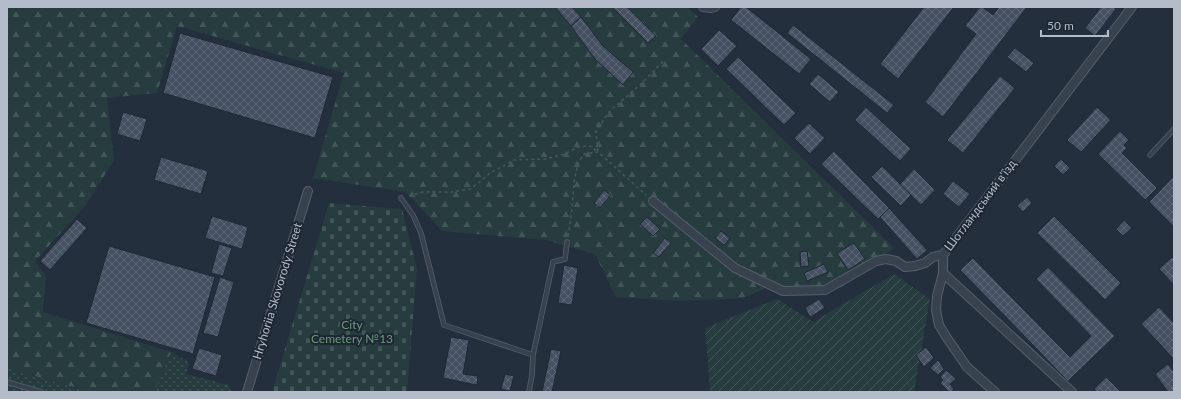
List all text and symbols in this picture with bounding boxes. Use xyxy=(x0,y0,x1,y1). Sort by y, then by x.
scale bar xyxy=(1041,12,1108,38)
text: 50 m xyxy=(1047,18,1074,33)
street label: Шотландський в'їзд xyxy=(941,156,1020,254)
street label: Hryhoriia Skovorody Street xyxy=(249,220,305,361)
park label: City Cemetery №13 xyxy=(311,317,393,346)

